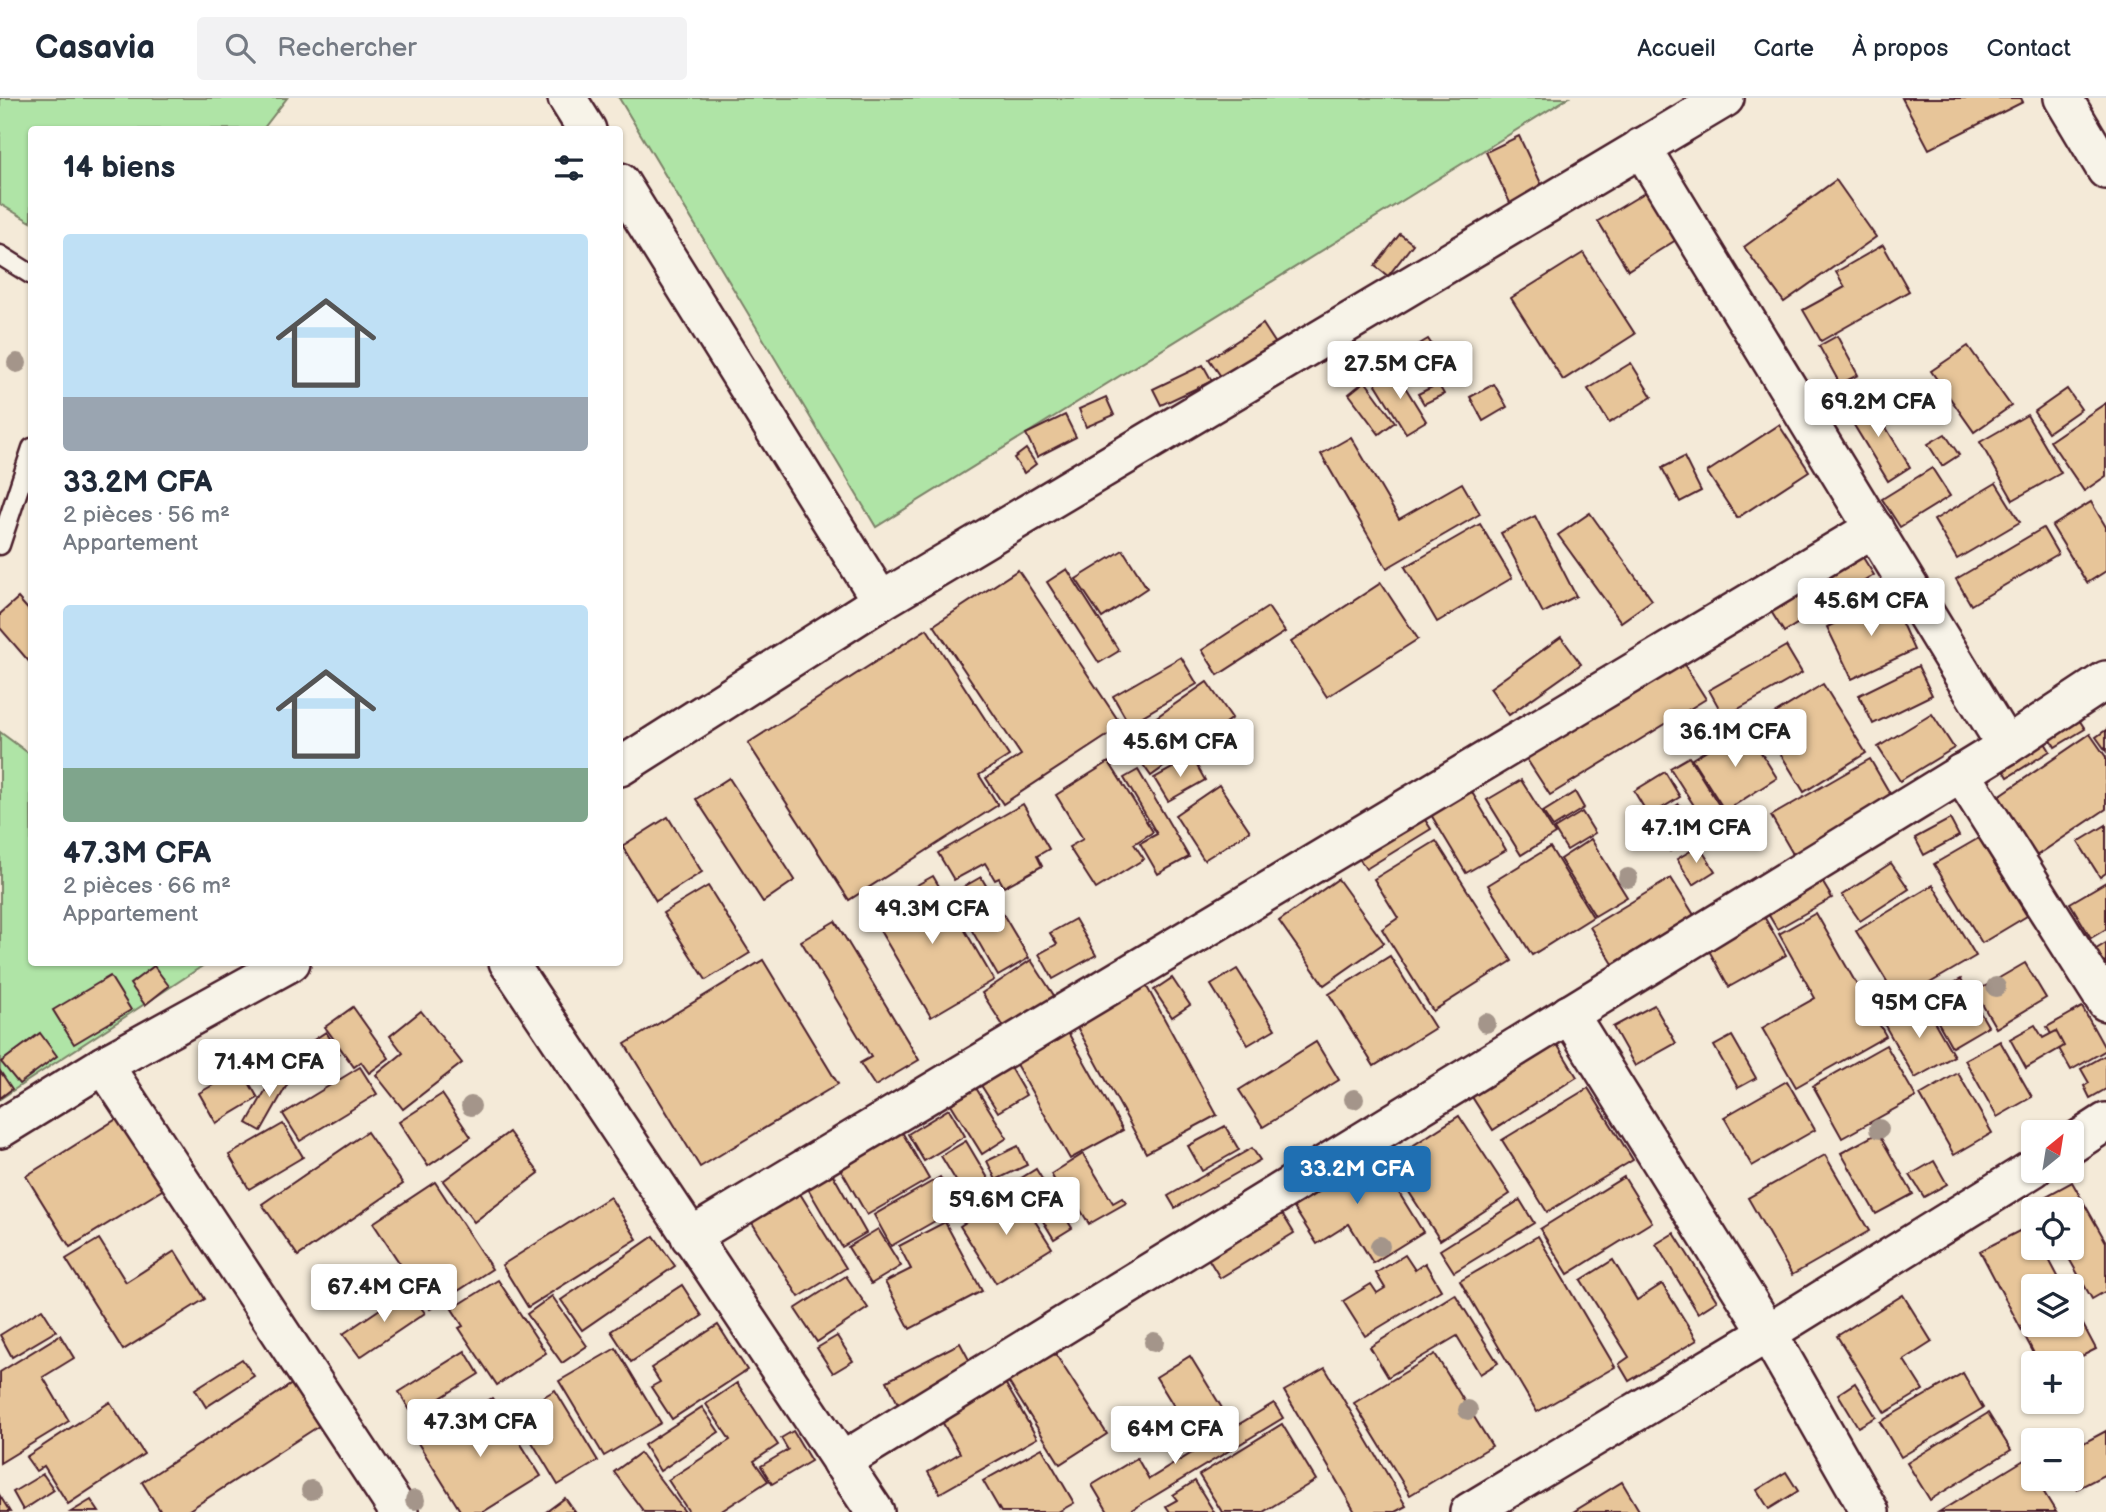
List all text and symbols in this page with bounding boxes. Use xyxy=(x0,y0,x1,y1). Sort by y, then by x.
search box xyxy=(197,17,687,80)
text: Casavia xyxy=(35,28,155,68)
icon: search xyxy=(221,29,259,67)
text: Rechercher xyxy=(277,33,417,64)
text: Accueil xyxy=(1637,34,1716,63)
text: Carte xyxy=(1754,34,1814,63)
text: À propos xyxy=(1852,34,1948,63)
text: Contact xyxy=(1986,34,2071,63)
icon: filters xyxy=(550,149,588,187)
text: 14 biens xyxy=(63,150,175,186)
icon: home xyxy=(263,280,389,406)
pin: 27.5M CFA xyxy=(1320,342,1480,401)
text: 27.5M CFA xyxy=(1343,350,1457,378)
pin: 69.2M CFA xyxy=(1798,380,1958,439)
text: 69.2M CFA xyxy=(1820,388,1936,416)
text: 33.2M CFA xyxy=(63,465,212,501)
text: 2 pièces · 56 m² xyxy=(63,501,230,529)
text: Appartement xyxy=(63,529,198,557)
pin: 45.6M CFA xyxy=(1791,578,1951,638)
text: 45.6M CFA xyxy=(1814,587,1928,615)
icon: home xyxy=(263,651,389,777)
pin: 36.1M CFA xyxy=(1655,710,1815,769)
text: 36.1M CFA xyxy=(1680,718,1790,746)
pin: 45.6M CFA xyxy=(1100,720,1260,779)
text: 45.6M CFA xyxy=(1123,728,1237,756)
pin: 47.1M CFA xyxy=(1616,806,1776,865)
text: 47.1M CFA xyxy=(1641,814,1751,842)
text: 47.3M CFA xyxy=(63,836,211,872)
text: 2 pièces · 66 m² xyxy=(63,872,231,900)
pin: 49.3M CFA xyxy=(852,886,1012,946)
text: 49.3M CFA xyxy=(875,895,989,923)
text: Appartement xyxy=(63,900,198,928)
pin: 95M CFA xyxy=(1854,981,1984,1040)
text: 95M CFA xyxy=(1871,989,1967,1017)
pin: 71.4M CFA xyxy=(189,1040,349,1099)
text: 71.4M CFA xyxy=(214,1048,324,1076)
north arrow xyxy=(2021,1120,2084,1183)
map controls xyxy=(2021,1120,2084,1491)
pin: 33.2M CFA xyxy=(1277,1146,1437,1206)
text: 33.2M CFA xyxy=(1300,1155,1414,1183)
pin: 59.6M CFA xyxy=(926,1178,1086,1237)
text: 59.6M CFA xyxy=(949,1186,1063,1214)
button: locate xyxy=(2021,1197,2084,1260)
pin: 67.4M CFA xyxy=(304,1264,464,1324)
text: 67.4M CFA xyxy=(327,1273,441,1301)
button: layers xyxy=(2021,1274,2084,1337)
button: + xyxy=(2021,1351,2084,1414)
pin: 47.3M CFA xyxy=(400,1400,560,1459)
pin: 64M CFA xyxy=(1110,1406,1240,1466)
text: 47.3M CFA xyxy=(423,1408,537,1436)
text: 64M CFA xyxy=(1127,1415,1223,1443)
button: − xyxy=(2021,1428,2084,1491)

